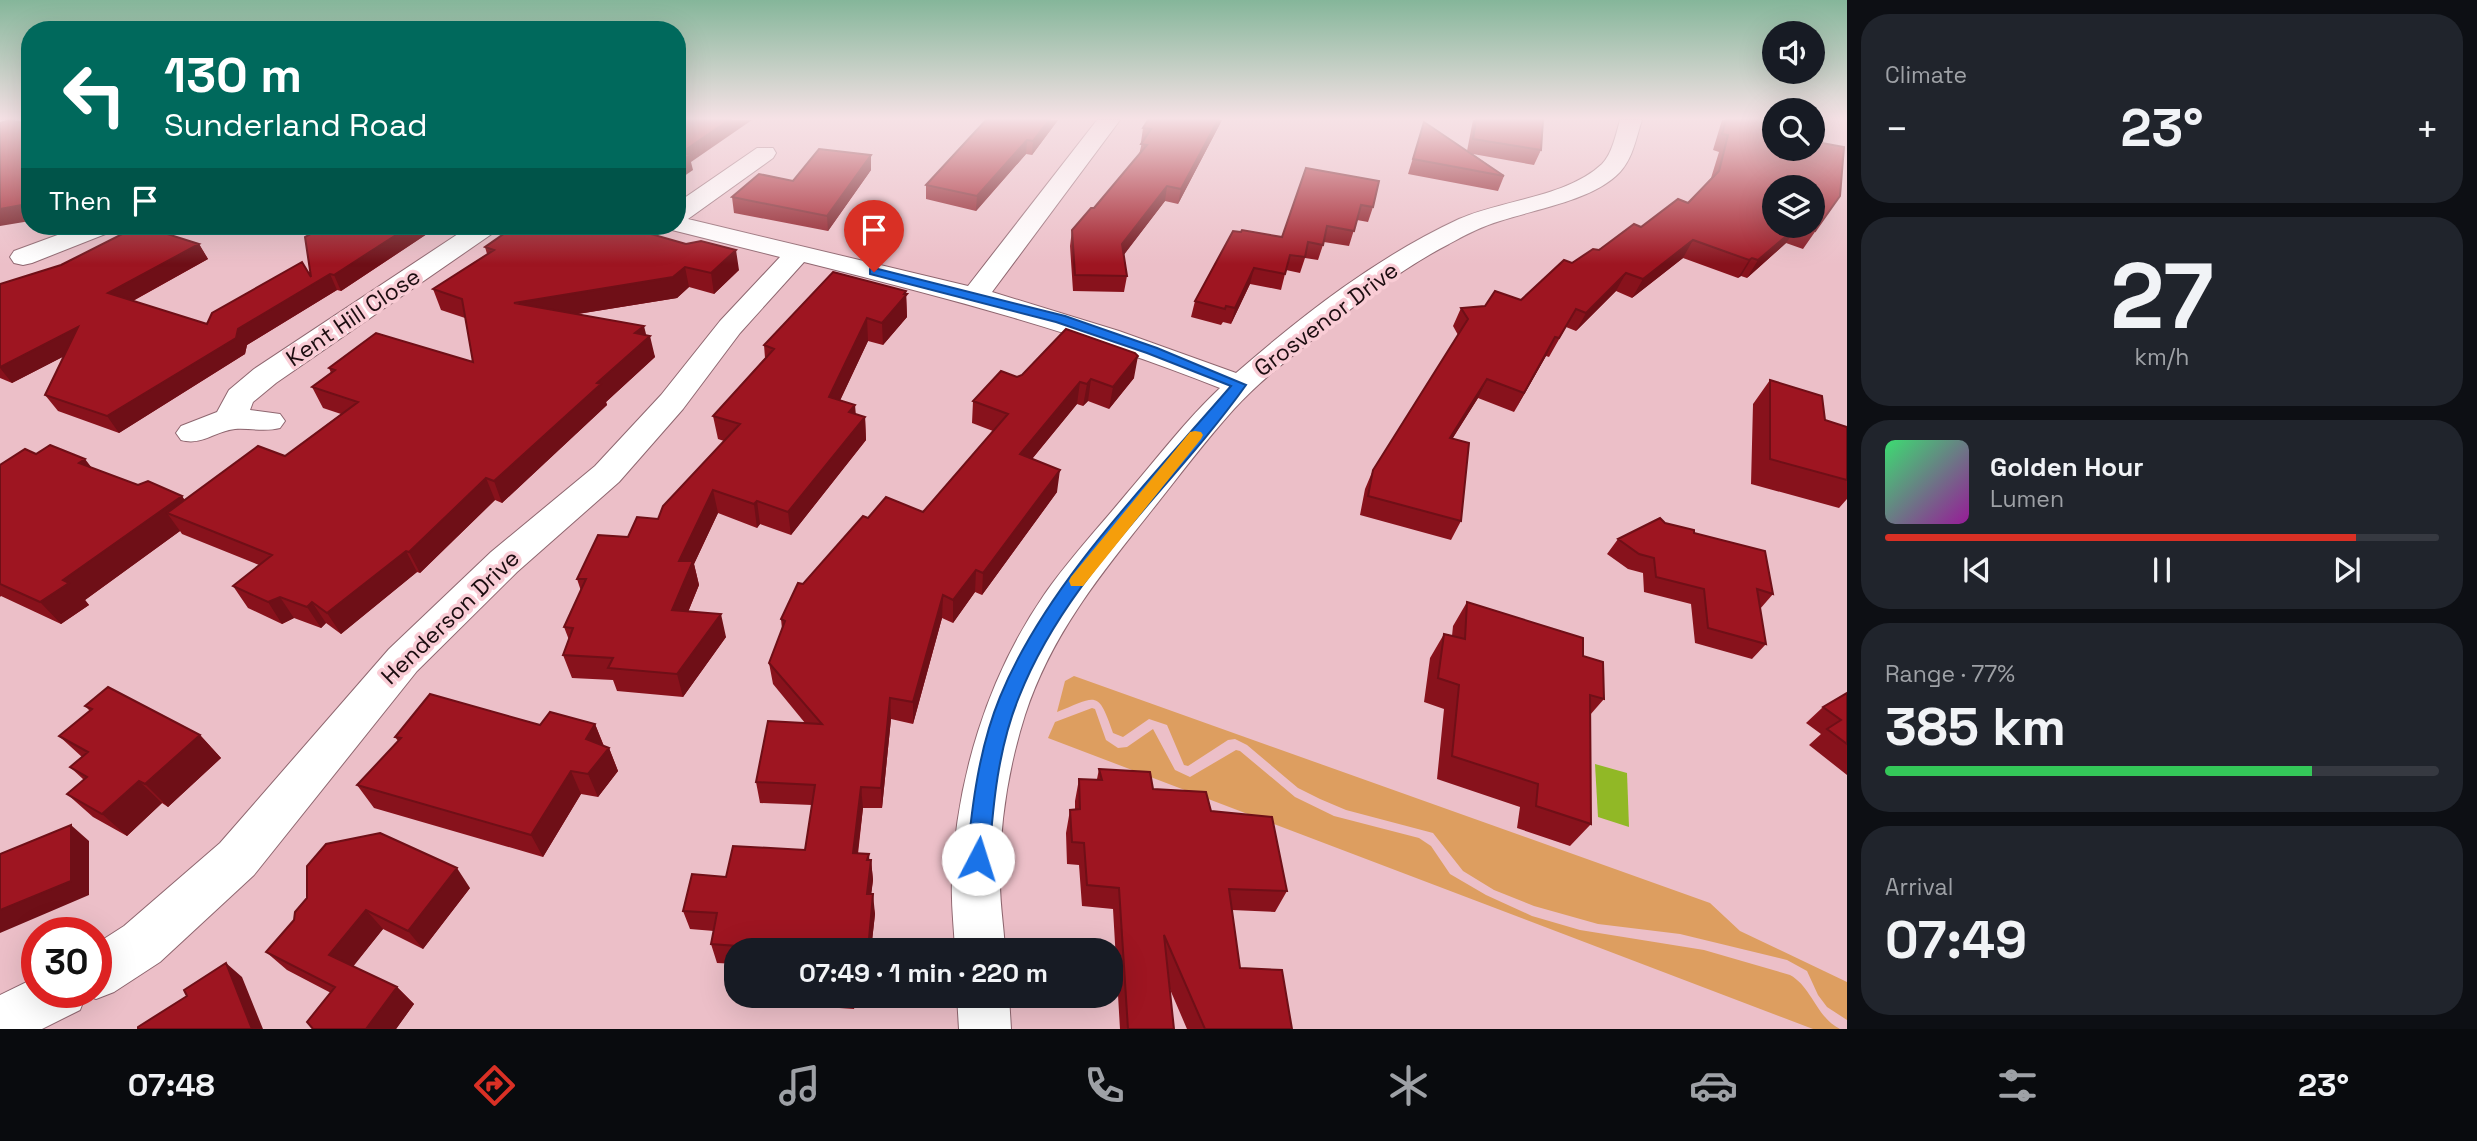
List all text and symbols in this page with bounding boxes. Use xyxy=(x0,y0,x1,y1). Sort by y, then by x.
map controls xyxy=(1762,21,1825,238)
button: sound xyxy=(1762,21,1825,84)
text: 130 m xyxy=(164,44,302,106)
icon: left xyxy=(49,49,140,140)
text: Climate xyxy=(1885,60,1967,90)
text: 23° xyxy=(2121,95,2204,161)
button: search xyxy=(1762,98,1825,161)
text: Sunderland Road xyxy=(164,105,428,145)
text: − xyxy=(1885,105,1909,153)
text: + xyxy=(2415,105,2439,153)
button: layers xyxy=(1762,175,1825,238)
icon: arrive xyxy=(126,182,164,220)
text: Then xyxy=(49,184,112,218)
pin xyxy=(844,200,904,272)
icon: arrive xyxy=(855,211,893,249)
text: 27 xyxy=(2110,238,2214,355)
street label: Grosvenor Drive xyxy=(1248,255,1404,383)
street label: Kent Hill Close xyxy=(280,261,426,373)
text: km/h xyxy=(2135,342,2189,372)
text: Golden Hour xyxy=(1990,450,2144,484)
text: Lumen xyxy=(1990,484,2064,514)
street label: Henderson Drive xyxy=(374,543,526,691)
icon: previous xyxy=(1958,551,1996,589)
icon: pause xyxy=(2143,551,2181,589)
icon: next xyxy=(2328,551,2366,589)
text: Range · 77% xyxy=(1885,659,2015,689)
text: 385 km xyxy=(1885,694,2066,760)
position arrow xyxy=(941,822,1015,896)
text: Arrival xyxy=(1885,872,1953,902)
text: 07:49 xyxy=(1885,907,2027,973)
speed limit sign: 30 xyxy=(21,917,112,1008)
text: 07:49 · 1 min · 220 m xyxy=(799,956,1048,990)
icon: directions xyxy=(470,1061,519,1110)
icon: music xyxy=(775,1061,824,1110)
icon: phone xyxy=(1080,1061,1129,1110)
icon: climate xyxy=(1384,1061,1433,1110)
icon: car xyxy=(1689,1061,1738,1110)
icon: filters xyxy=(1993,1061,2042,1110)
text: 07:48 xyxy=(128,1065,215,1105)
text: 23° xyxy=(2298,1065,2349,1105)

